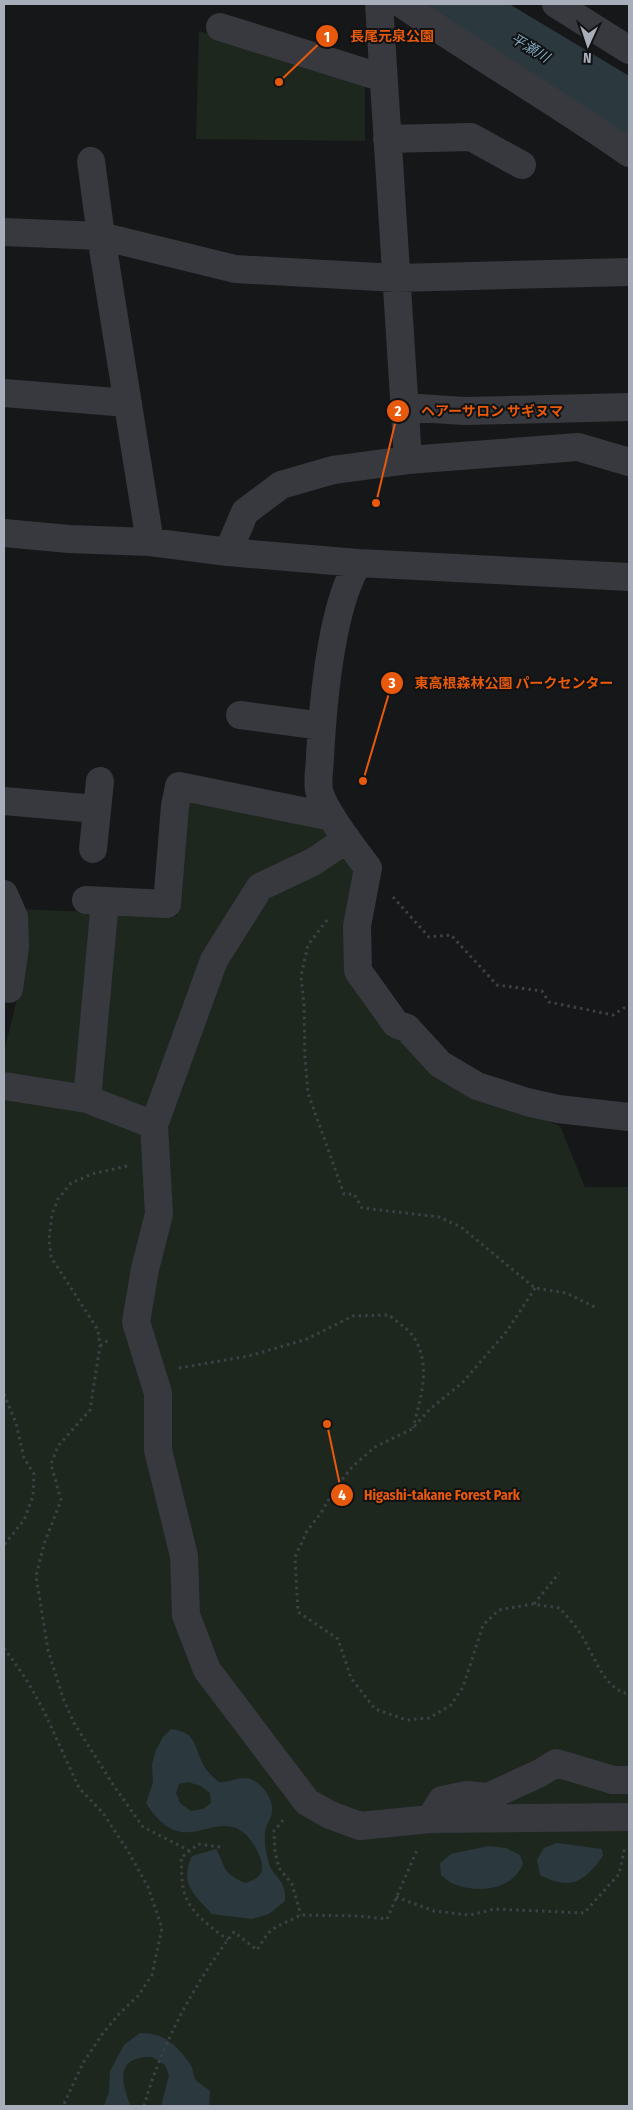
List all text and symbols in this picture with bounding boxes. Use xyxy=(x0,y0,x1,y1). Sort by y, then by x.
north arrow xyxy=(563,20,613,70)
callout: 長尾元泉公園 xyxy=(315,22,444,51)
text: 1 xyxy=(324,28,330,46)
text: 長尾元泉公園 xyxy=(350,28,434,45)
water label: 平瀬川 xyxy=(508,30,554,67)
text: N xyxy=(583,49,592,66)
callout: ヘアーサロン サギヌマ xyxy=(386,397,573,426)
text: 2 xyxy=(394,402,402,420)
text: ヘアーサロン サギヌマ xyxy=(421,403,563,420)
callout: 東高根森林公園 パークセンター xyxy=(380,669,624,698)
text: 3 xyxy=(387,674,396,692)
text: 東高根森林公園 パークセンター xyxy=(415,675,613,692)
callout: Higashi-takane Forest Park xyxy=(329,1480,530,1509)
text: 4 xyxy=(338,1486,346,1504)
text: Higashi-takane Forest Park xyxy=(364,1487,521,1504)

